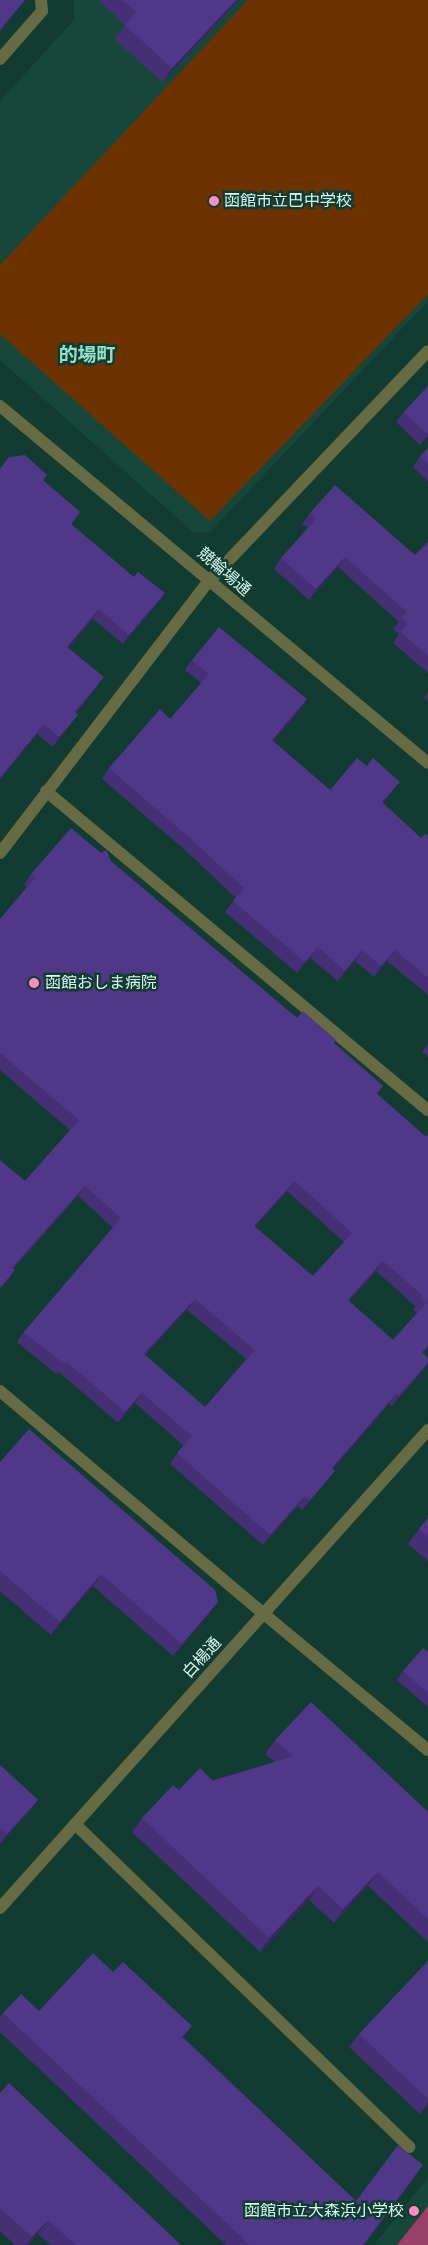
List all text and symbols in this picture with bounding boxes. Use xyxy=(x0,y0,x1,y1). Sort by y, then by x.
place label: 函館市立巴中学校 xyxy=(224,191,352,211)
marker: 函館市立巴中学校 xyxy=(208,195,220,207)
district label: 的場町 xyxy=(59,344,115,366)
street label: 競輪場通 xyxy=(194,544,254,600)
place label: 函館おしま病院 xyxy=(45,973,157,993)
marker: 函館おしま病院 xyxy=(27,976,41,990)
street label: 白楊通 xyxy=(179,1634,225,1682)
place label: 函館市立大森浜小学校 xyxy=(244,2201,404,2221)
marker: 函館市立大森浜小学校 xyxy=(408,2205,420,2217)

